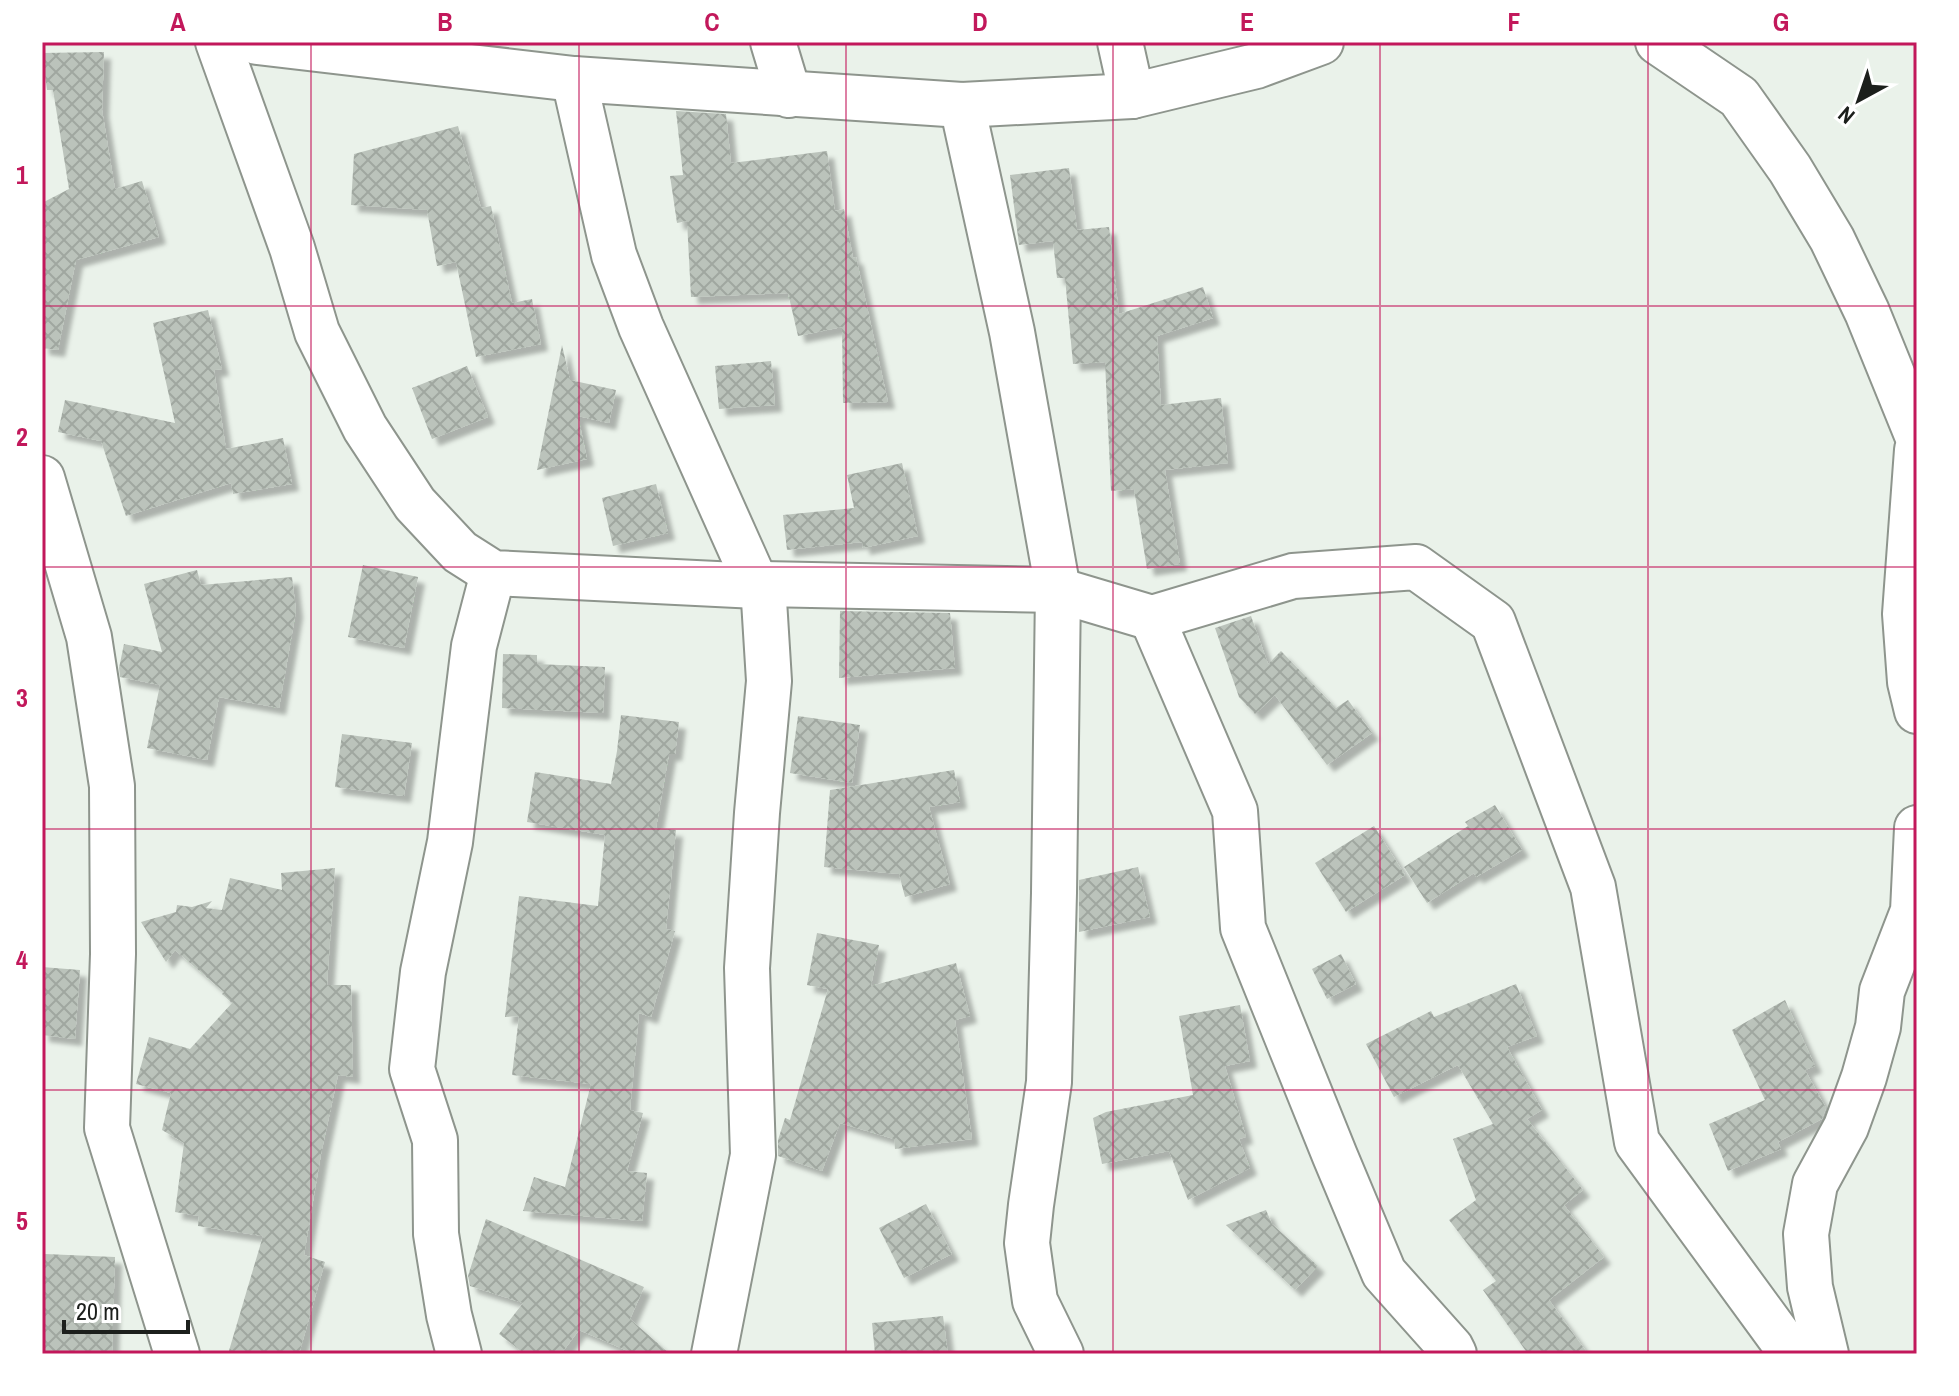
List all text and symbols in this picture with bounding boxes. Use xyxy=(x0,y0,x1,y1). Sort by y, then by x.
text: A xyxy=(170,4,186,39)
text: B xyxy=(437,4,453,39)
text: C xyxy=(704,4,720,39)
text: D xyxy=(972,4,988,39)
text: E xyxy=(1240,4,1254,39)
text: F xyxy=(1507,4,1521,39)
text: G xyxy=(1773,4,1789,39)
north arrow xyxy=(1819,60,1899,140)
text: N xyxy=(1832,100,1861,131)
text: 1 xyxy=(16,157,28,192)
text: 2 xyxy=(16,419,28,454)
text: 3 xyxy=(16,680,28,715)
text: 4 xyxy=(16,942,28,977)
text: 5 xyxy=(16,1203,28,1238)
scale bar xyxy=(64,1284,188,1334)
text: 20 m xyxy=(76,1295,120,1327)

